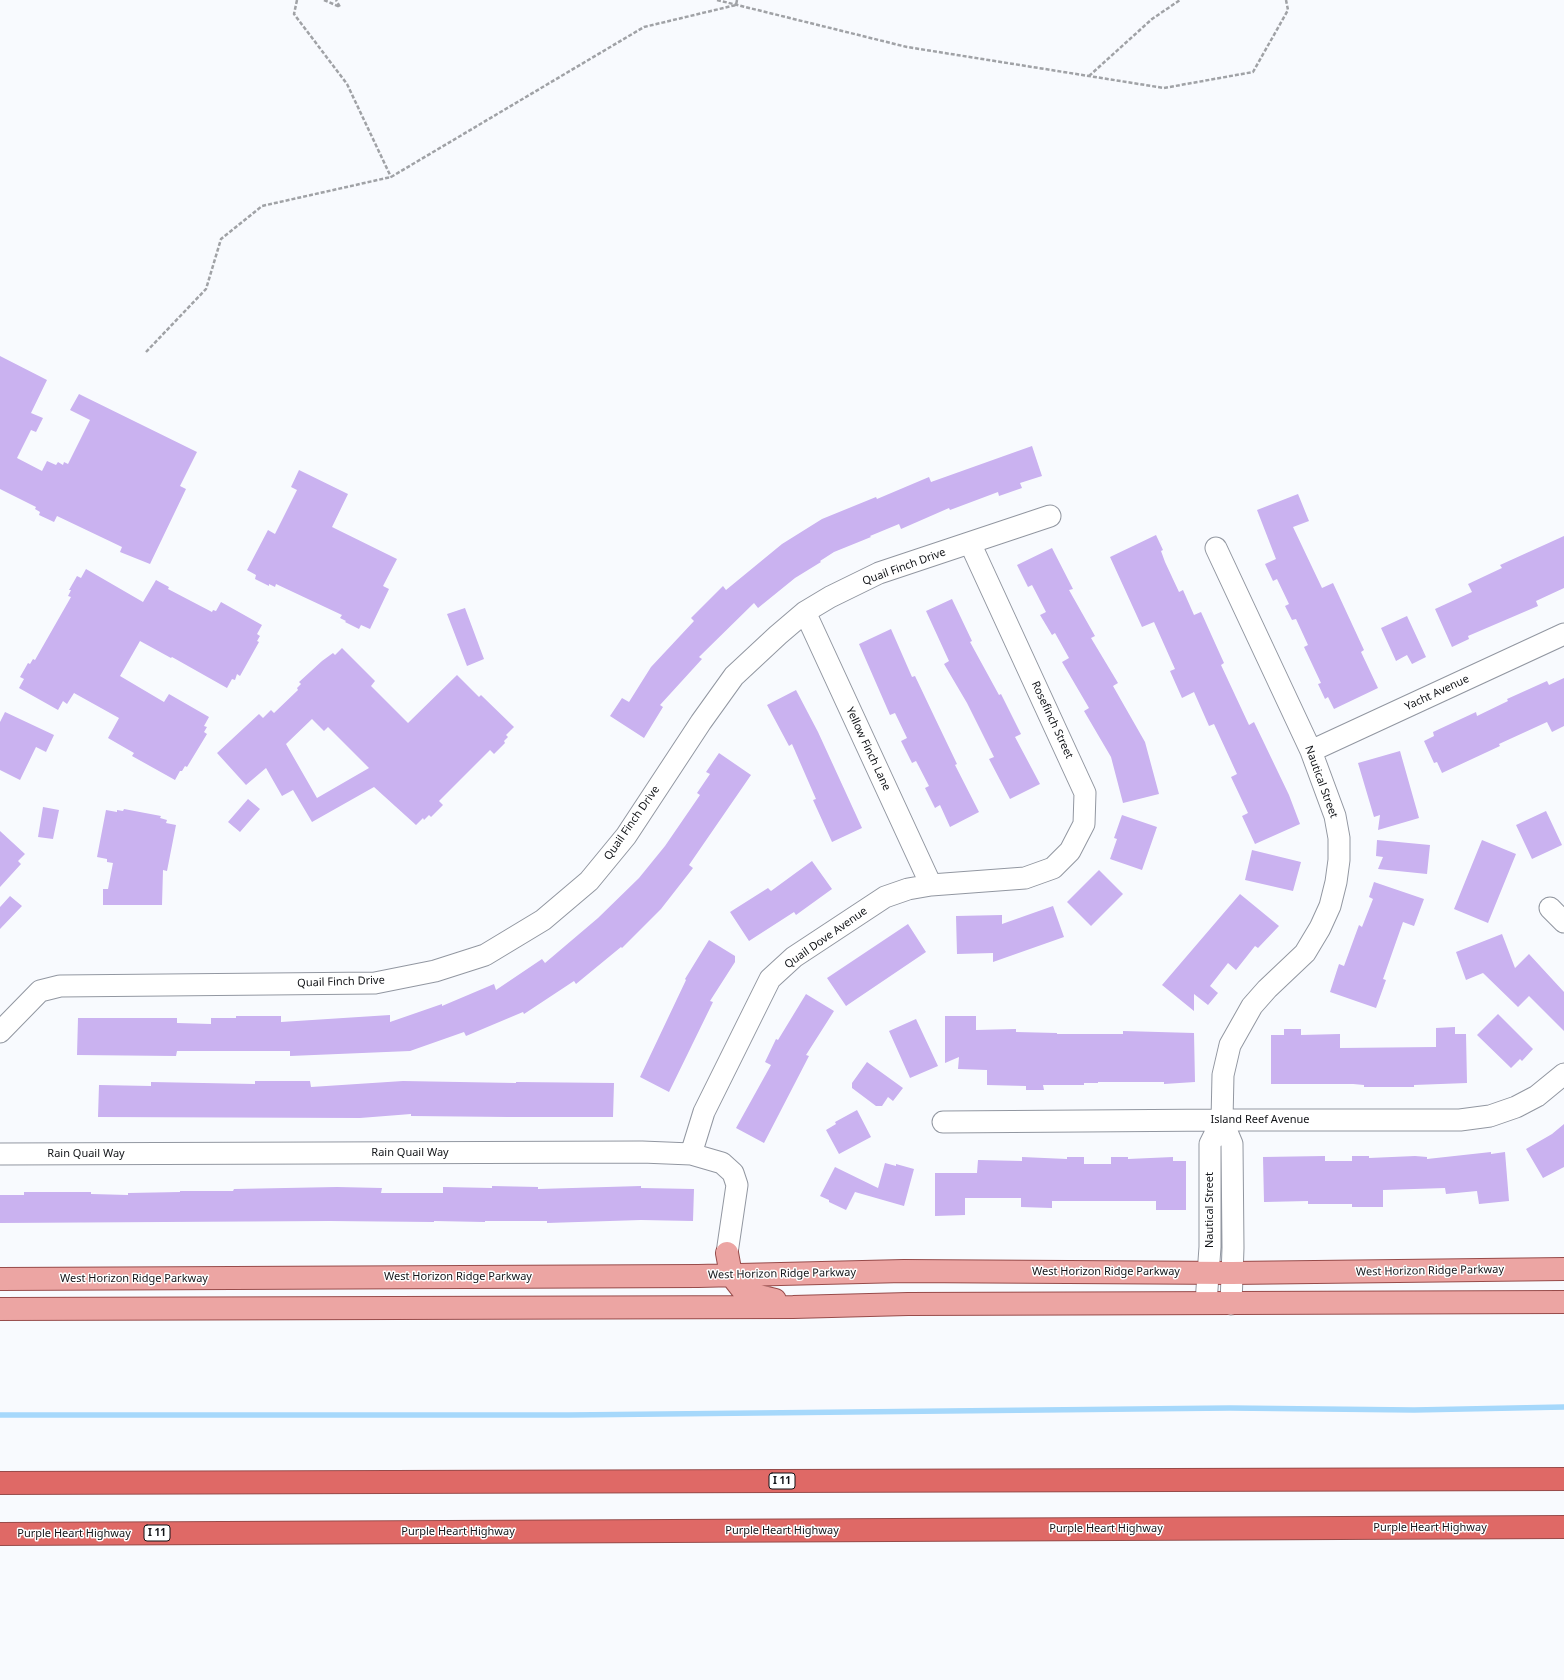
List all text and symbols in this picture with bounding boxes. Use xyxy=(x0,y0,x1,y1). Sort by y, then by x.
street label: Quail Finch Drive xyxy=(861,546,947,588)
street label: Yacht Avenue xyxy=(1403,672,1471,714)
street label: Rosefinch Street xyxy=(1028,679,1076,761)
street label: Yellow Finch Lane xyxy=(843,705,893,793)
street label: Nautical Street xyxy=(1302,744,1340,820)
street label: Quail Finch Drive xyxy=(601,783,663,863)
street label: Quail Dove Avenue xyxy=(782,905,870,971)
street label: Quail Finch Drive xyxy=(297,974,385,990)
street label: Island Reef Avenue xyxy=(1211,1113,1309,1127)
street label: Rain Quail Way xyxy=(371,1146,449,1160)
street label: Rain Quail Way xyxy=(47,1147,125,1161)
street label: Nautical Street xyxy=(1203,1172,1217,1248)
street label: West Horizon Ridge Parkway xyxy=(1356,1263,1504,1279)
street label: West Horizon Ridge Parkway xyxy=(1032,1265,1180,1279)
street label: West Horizon Ridge Parkway xyxy=(708,1266,856,1282)
street label: West Horizon Ridge Parkway xyxy=(384,1270,532,1284)
street label: West Horizon Ridge Parkway xyxy=(60,1272,208,1286)
road number: I 11 xyxy=(769,1473,795,1489)
street label: Purple Heart Highway xyxy=(1373,1521,1487,1535)
street label: Purple Heart Highway xyxy=(1049,1522,1163,1536)
street label: Purple Heart Highway xyxy=(725,1524,839,1538)
road number: I 11 xyxy=(144,1525,170,1541)
street label: Purple Heart Highway xyxy=(401,1525,515,1539)
street label: Purple Heart Highway xyxy=(17,1527,131,1541)

